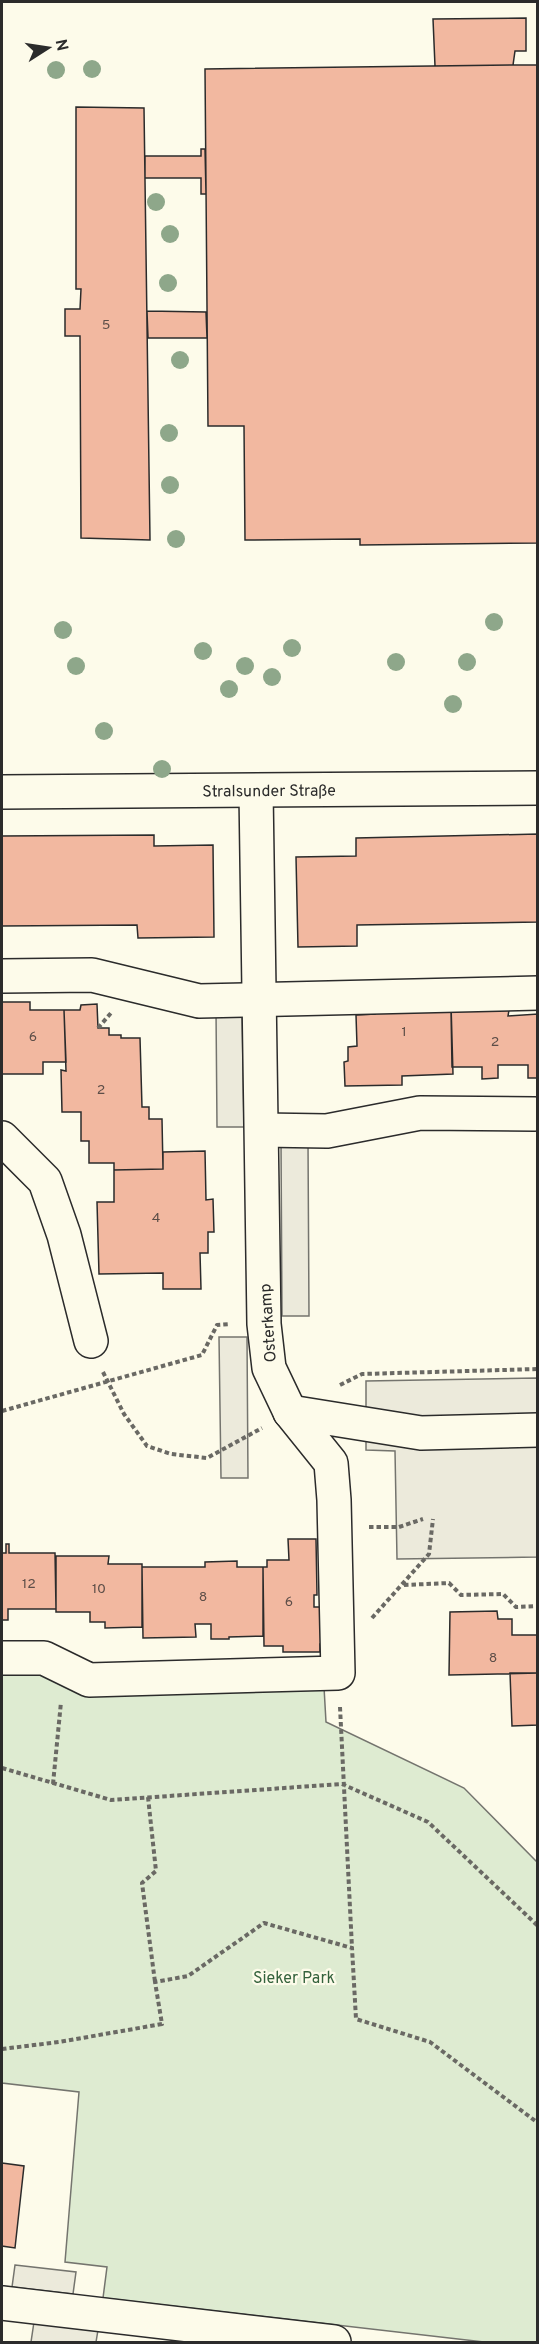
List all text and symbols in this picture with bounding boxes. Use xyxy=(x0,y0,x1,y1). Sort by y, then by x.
north arrow xyxy=(18,18,78,78)
text: N xyxy=(50,38,72,53)
house number: 5 xyxy=(102,317,110,334)
street label: Stralsunder Straße xyxy=(202,782,336,803)
house number: 1 xyxy=(401,1024,407,1041)
house number: 6 xyxy=(29,1029,37,1046)
house number: 2 xyxy=(491,1034,499,1051)
house number: 2 xyxy=(97,1082,105,1099)
house number: 4 xyxy=(152,1210,160,1227)
street label: Osterkamp xyxy=(256,1283,282,1363)
house number: 12 xyxy=(22,1576,36,1593)
house number: 10 xyxy=(92,1581,106,1598)
house number: 8 xyxy=(199,1589,207,1606)
house number: 6 xyxy=(285,1594,293,1611)
house number: 8 xyxy=(489,1650,497,1667)
park label: Sieker Park xyxy=(253,1969,335,1989)

